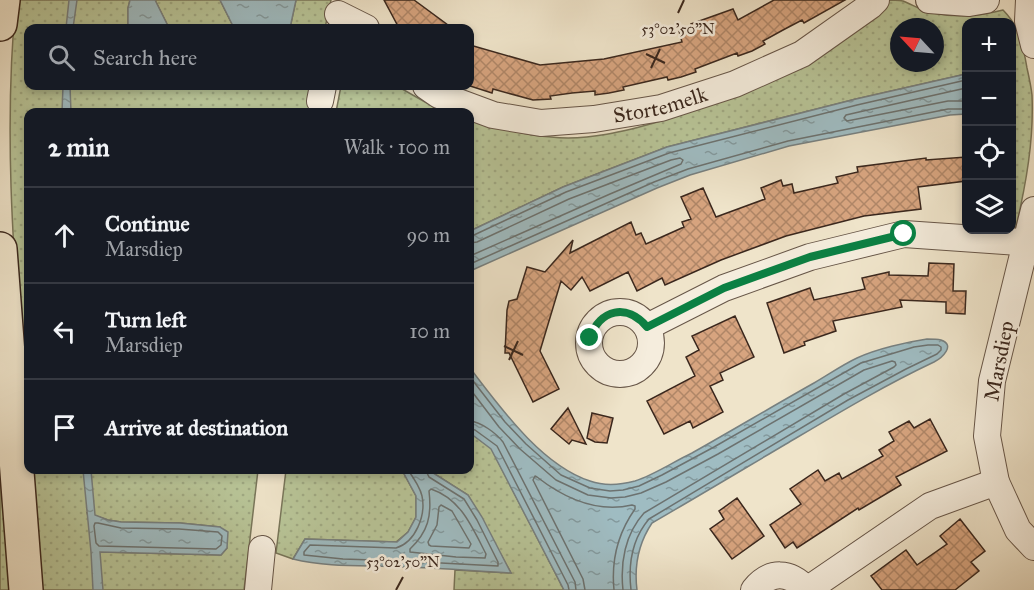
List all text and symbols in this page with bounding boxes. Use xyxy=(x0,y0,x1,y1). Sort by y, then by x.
north arrow xyxy=(890,18,944,72)
map controls xyxy=(962,18,1016,234)
button: + xyxy=(962,18,1016,72)
text: 53°02'50"N xyxy=(641,20,715,38)
search box xyxy=(24,24,474,90)
icon: search xyxy=(45,41,78,74)
text: Search here xyxy=(93,44,197,71)
button: − xyxy=(962,72,1016,126)
street label: Stortemelk xyxy=(611,81,711,129)
button: locate xyxy=(962,126,1016,180)
text: 2 min xyxy=(48,131,109,163)
text: Walk · 100 m xyxy=(344,135,450,159)
button: layers xyxy=(962,180,1016,234)
text: Continue xyxy=(105,210,190,237)
icon: ahead xyxy=(48,219,81,252)
route start xyxy=(890,220,916,246)
text: 90 m xyxy=(407,223,450,247)
text: Marsdiep xyxy=(105,237,183,261)
text: Turn left xyxy=(105,306,187,333)
icon: left xyxy=(48,315,81,348)
text: 10 m xyxy=(409,319,450,343)
street label: Marsdiep xyxy=(978,319,1020,403)
route end xyxy=(576,324,602,350)
text: Marsdiep xyxy=(105,333,183,357)
icon: arrive xyxy=(48,411,81,444)
text: Arrive at destination xyxy=(105,414,288,441)
text: 53°02'50"N xyxy=(366,553,440,571)

